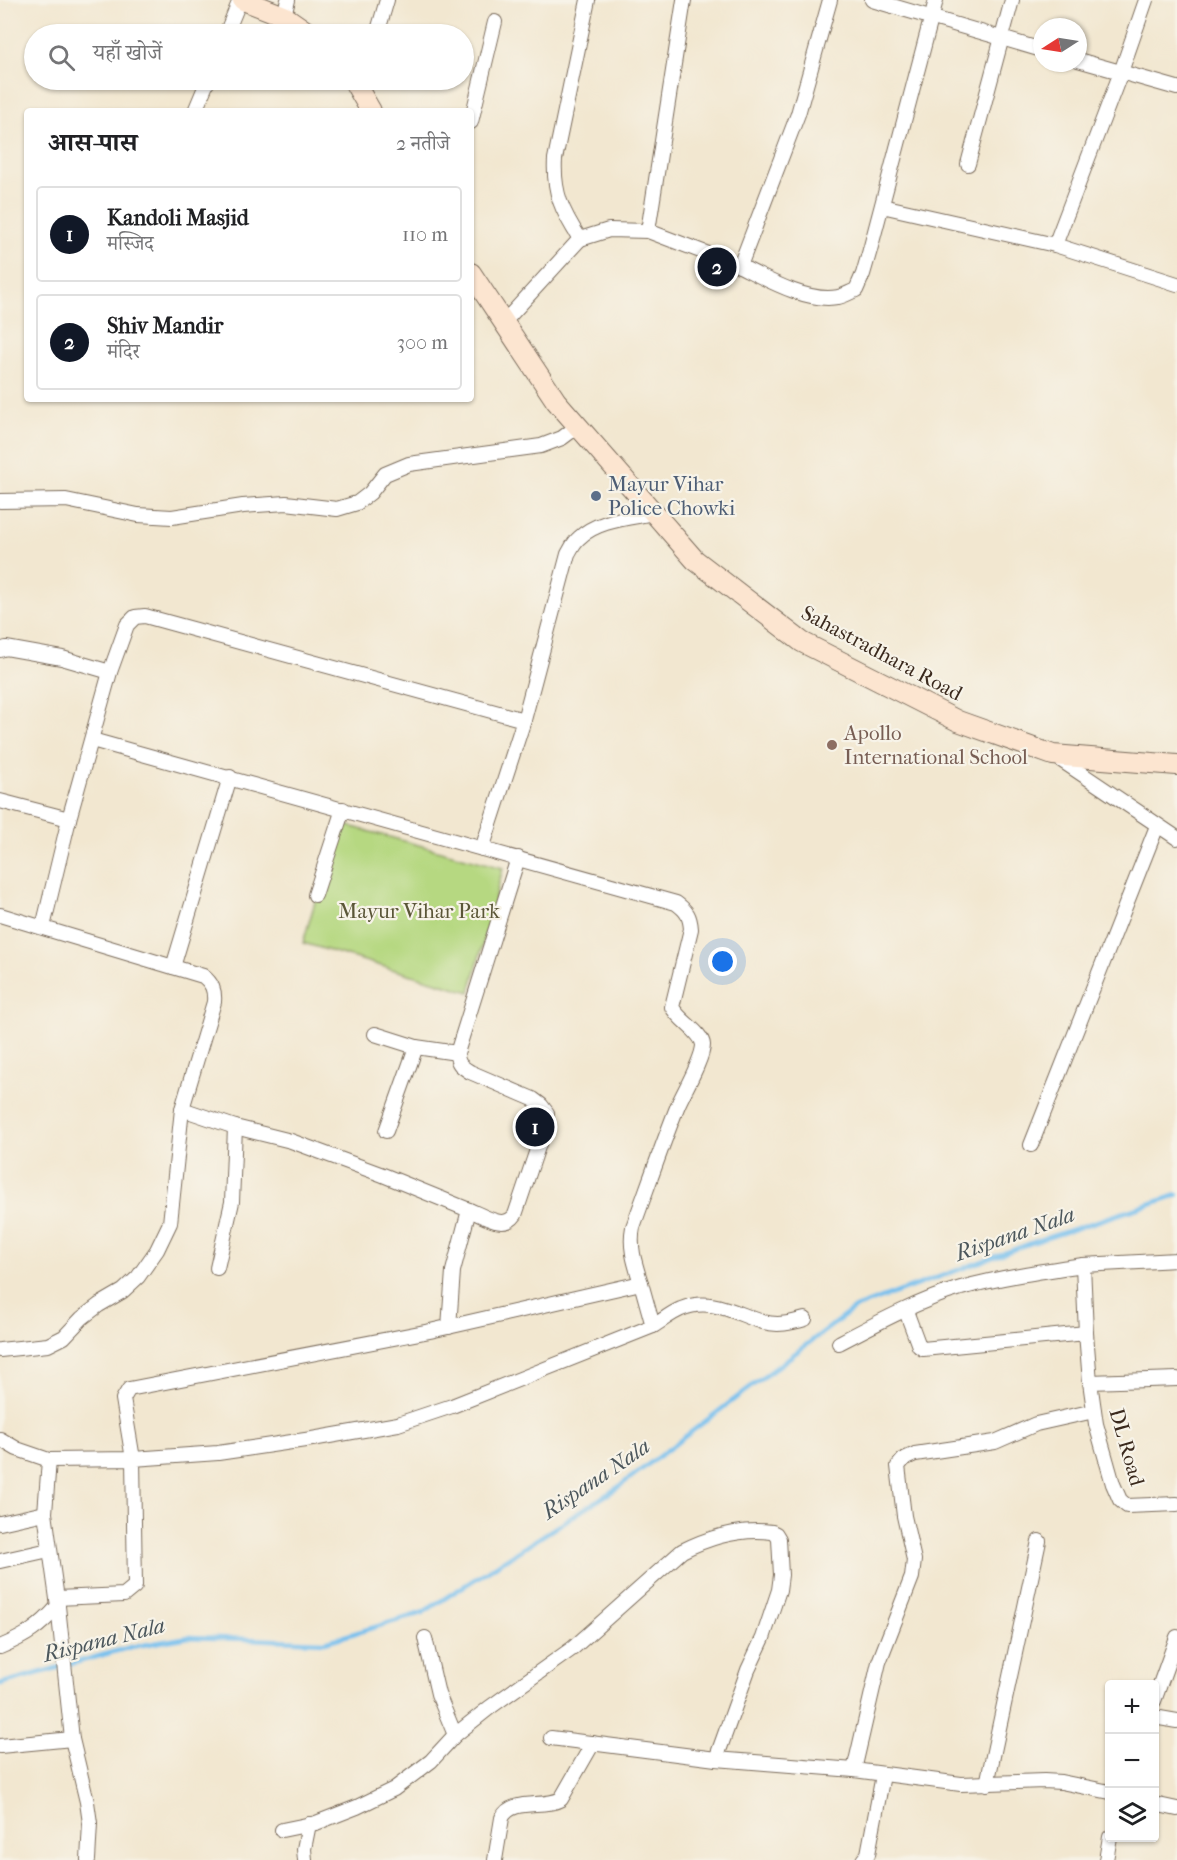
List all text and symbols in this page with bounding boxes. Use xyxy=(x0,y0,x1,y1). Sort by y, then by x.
north arrow xyxy=(1033,18,1087,72)
search box xyxy=(24,24,474,90)
text: यहाँ खोजें xyxy=(93,40,162,66)
icon: search xyxy=(45,41,78,74)
text: आस-पास xyxy=(48,127,137,158)
text: 2 नतीजे xyxy=(396,132,450,155)
text: Kandoli Masjid xyxy=(107,205,249,231)
text: 1 xyxy=(66,223,73,246)
text: 110 m xyxy=(402,223,448,246)
text: मस्जिद xyxy=(107,232,154,255)
pin: 2 xyxy=(698,244,736,290)
text: Shiv Mandir xyxy=(107,313,223,339)
text: 2 xyxy=(64,331,75,354)
text: 300 m xyxy=(397,331,448,354)
text: मंदिर xyxy=(107,340,140,363)
place label: Mayur Vihar Police Chowki xyxy=(608,472,735,520)
marker: Mayur Vihar Police Chowki xyxy=(589,489,603,503)
street label: Sahastradhara Road xyxy=(797,600,967,706)
place label: Apollo International School xyxy=(843,721,1028,769)
marker: Apollo International School xyxy=(825,738,839,752)
park label: Mayur Vihar Park xyxy=(338,899,500,923)
your location xyxy=(708,947,737,976)
pin: 1 xyxy=(516,1104,554,1150)
water label: Rispana Nala xyxy=(950,1201,1078,1267)
street label: DL Road xyxy=(1104,1405,1150,1489)
water label: Rispana Nala xyxy=(535,1433,655,1526)
water label: Rispana Nala xyxy=(38,1612,168,1668)
map controls xyxy=(1105,1680,1159,1842)
button: + xyxy=(1105,1680,1159,1734)
button: − xyxy=(1105,1734,1159,1788)
button: layers xyxy=(1105,1788,1159,1842)

